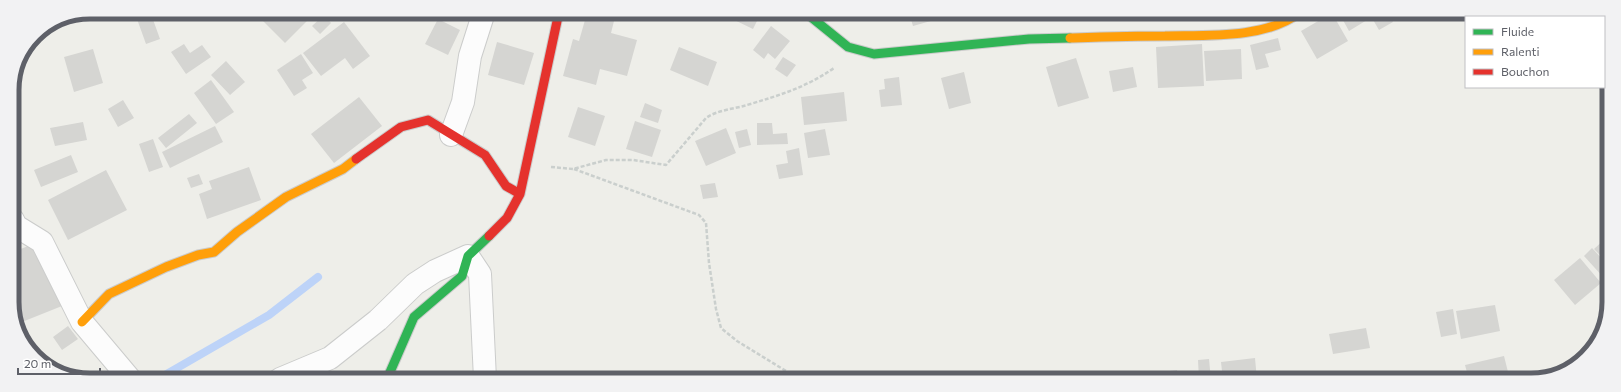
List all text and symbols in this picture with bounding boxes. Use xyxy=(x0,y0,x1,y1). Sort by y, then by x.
legend xyxy=(1465,16,1605,88)
text: Fluide xyxy=(1501,24,1534,38)
text: Ralenti xyxy=(1501,44,1540,58)
text: Bouchon xyxy=(1501,64,1549,78)
scale bar xyxy=(18,350,100,376)
text: 20 m xyxy=(24,356,51,370)

